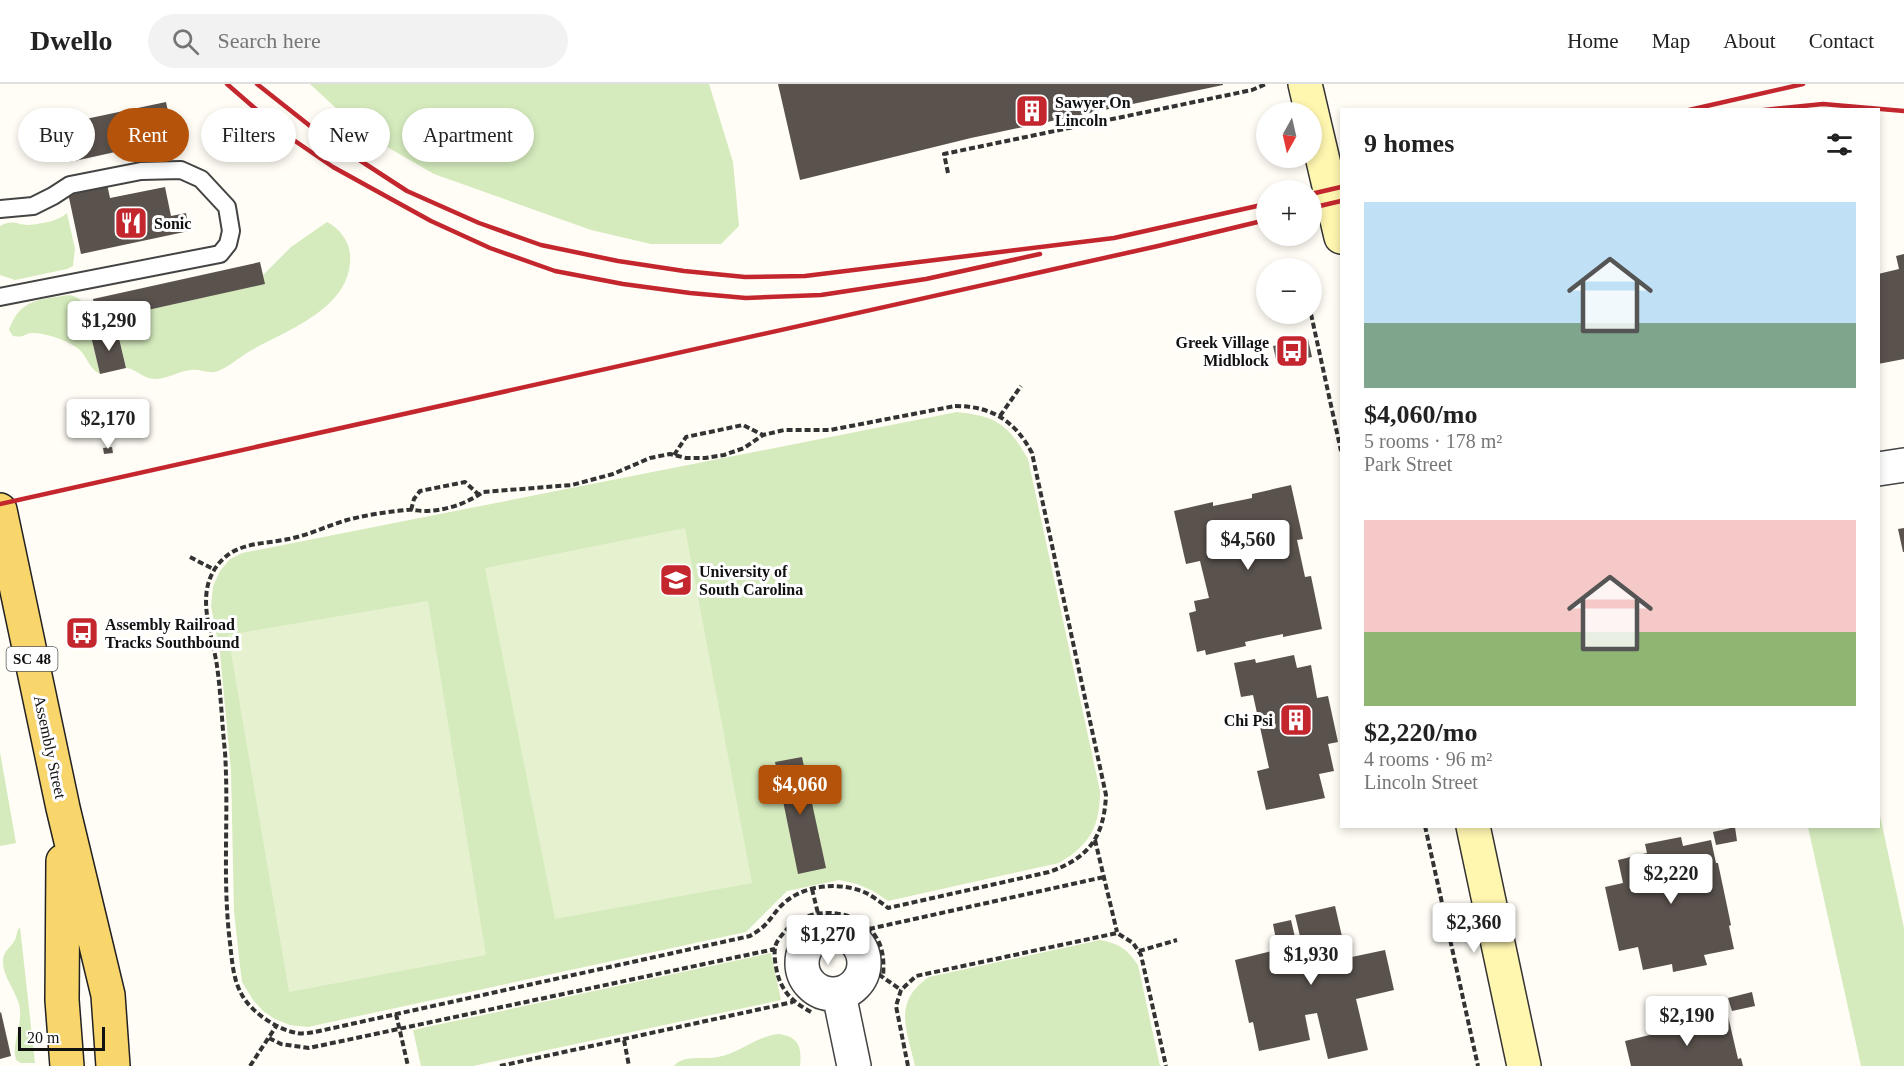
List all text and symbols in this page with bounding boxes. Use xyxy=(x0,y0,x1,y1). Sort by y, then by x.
search box xyxy=(148,14,568,68)
text: Dwello xyxy=(30,25,112,56)
icon: search xyxy=(169,25,202,58)
text: Search here xyxy=(217,28,321,53)
text: Home xyxy=(1567,29,1619,53)
text: Map xyxy=(1652,29,1690,53)
text: About xyxy=(1723,29,1776,53)
text: Contact xyxy=(1809,29,1874,53)
building icon: Sawyer On Lincoln xyxy=(1014,93,1050,129)
place label: Sawyer On Lincoln xyxy=(1055,94,1131,129)
north arrow xyxy=(1256,102,1322,168)
map controls xyxy=(1256,102,1322,324)
chip: Buy xyxy=(18,108,95,162)
chip: Rent xyxy=(107,108,189,162)
chip: Filters xyxy=(201,108,296,162)
chip: New xyxy=(308,108,390,162)
chip: Apartment xyxy=(402,108,534,162)
icon: filters xyxy=(1823,128,1856,161)
text: 9 homes xyxy=(1364,129,1454,158)
button: + xyxy=(1256,180,1322,246)
restaurant icon: Sonic xyxy=(113,205,149,241)
place label: Sonic xyxy=(154,215,191,232)
icon: home xyxy=(1556,241,1664,349)
button: − xyxy=(1256,258,1322,324)
pin: $1,290 xyxy=(60,301,158,352)
text: $1,290 xyxy=(82,309,137,331)
bus stop icon: Greek Village Midblock xyxy=(1274,333,1310,369)
place label: Greek Village Midblock xyxy=(1176,334,1269,369)
pin: $2,170 xyxy=(59,399,157,450)
text: $4,060/mo xyxy=(1364,400,1477,429)
text: $2,170 xyxy=(81,407,136,429)
text: 5 rooms · 178 m² xyxy=(1364,430,1502,452)
text: Park Street xyxy=(1364,453,1452,475)
pin: $4,560 xyxy=(1199,520,1297,571)
text: $4,560 xyxy=(1221,528,1276,550)
icon: home xyxy=(1556,559,1664,667)
school or university icon: University of South Carolina xyxy=(658,562,694,598)
place label: University of South Carolina xyxy=(699,563,803,598)
bus stop icon: Assembly Railroad Tracks Southbound xyxy=(64,615,100,651)
place label: Assembly Railroad Tracks Southbound xyxy=(105,616,240,651)
road number: SC 48 xyxy=(6,647,57,671)
street label: Assembly Street xyxy=(30,694,69,801)
building icon: Chi Psi xyxy=(1278,702,1314,738)
place label: Chi Psi xyxy=(1224,712,1274,729)
text: $2,220/mo xyxy=(1364,718,1477,747)
text: 4 rooms · 96 m² xyxy=(1364,748,1492,770)
pin: $4,060 xyxy=(751,765,849,816)
text: Lincoln Street xyxy=(1364,771,1478,793)
text: $4,060 xyxy=(773,773,828,795)
pin: $2,220 xyxy=(1622,854,1720,905)
text: $2,220 xyxy=(1644,862,1699,884)
pin: $2,360 xyxy=(1425,903,1523,954)
text: $2,360 xyxy=(1447,911,1502,933)
pin: $1,270 xyxy=(779,915,877,966)
text: $1,270 xyxy=(801,923,856,945)
pin: $1,930 xyxy=(1262,935,1360,986)
text: $1,930 xyxy=(1284,943,1339,965)
pin: $2,190 xyxy=(1638,996,1736,1047)
text: $2,190 xyxy=(1660,1004,1715,1026)
scale bar xyxy=(18,1024,105,1052)
text: 20 m xyxy=(27,1029,59,1046)

